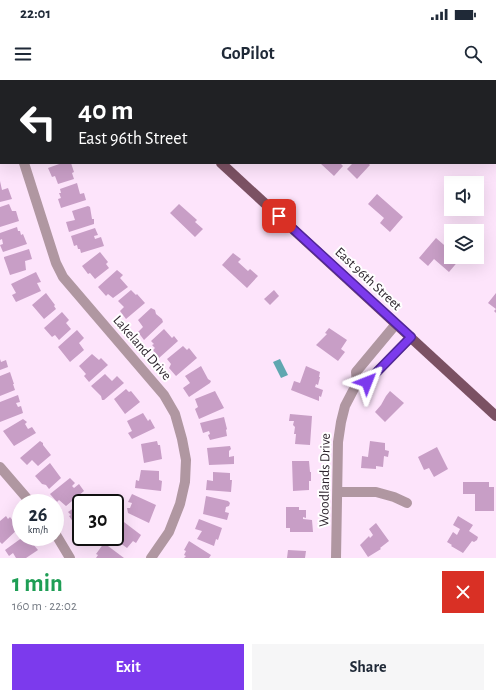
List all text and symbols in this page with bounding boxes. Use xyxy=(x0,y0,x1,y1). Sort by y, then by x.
text: 22:01 xyxy=(20,6,51,21)
icon: menu xyxy=(12,43,34,65)
icon: search xyxy=(462,43,484,65)
text: GoPilot xyxy=(221,45,275,63)
icon: left xyxy=(12,96,64,148)
text: 40 m xyxy=(78,97,134,125)
text: East 96th Street xyxy=(78,130,187,148)
map controls xyxy=(444,176,484,264)
button: sound xyxy=(444,176,484,216)
pin xyxy=(262,199,296,233)
icon: arrive xyxy=(268,205,290,227)
button: layers xyxy=(444,224,484,264)
street label: East 96th Street xyxy=(332,245,404,313)
street label: Lakeland Drive xyxy=(110,313,174,383)
position arrow xyxy=(346,361,388,403)
street label: Woodlands Drive xyxy=(317,433,333,527)
speed limit sign: 30 xyxy=(72,494,124,546)
text: 26 xyxy=(28,505,48,525)
text: km/h xyxy=(28,525,48,535)
button: close xyxy=(442,571,484,613)
text: 1 min xyxy=(12,572,63,596)
text: 160 m · 22:02 xyxy=(12,600,77,613)
button: Exit xyxy=(12,644,244,690)
button: Share xyxy=(252,644,484,690)

